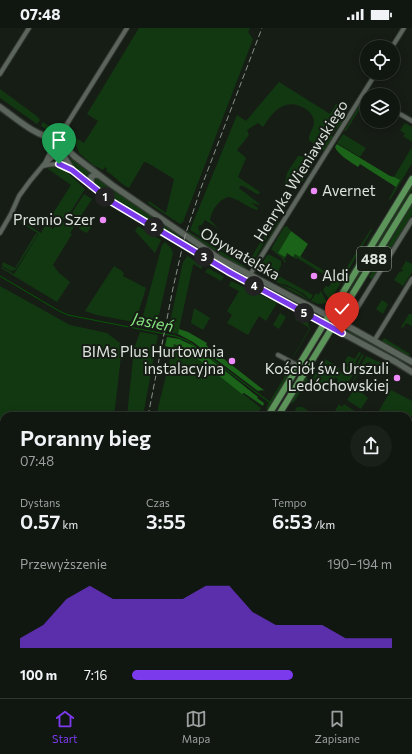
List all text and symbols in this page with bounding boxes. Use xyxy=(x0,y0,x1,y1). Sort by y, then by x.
text: 07:48 xyxy=(20,5,61,23)
map controls xyxy=(360,40,400,128)
button: locate xyxy=(360,40,400,80)
button: layers xyxy=(360,88,400,128)
street label: Henryka Wieniawskiego xyxy=(249,96,351,244)
pin xyxy=(42,123,76,164)
icon: arrive xyxy=(48,129,70,151)
place label: Avernet xyxy=(322,181,376,199)
marker: Avernet xyxy=(309,186,319,196)
pin: 1 xyxy=(95,187,115,207)
text: 1 xyxy=(103,190,107,203)
place label: Premio Szer xyxy=(13,210,95,228)
marker: Premio Szer xyxy=(98,215,108,225)
pin: 2 xyxy=(144,217,164,237)
text: 2 xyxy=(151,220,157,233)
street label: Obywatelska xyxy=(197,223,284,283)
pin: 3 xyxy=(194,247,214,267)
road number: 488 xyxy=(357,247,391,271)
text: 3 xyxy=(201,250,207,263)
place label: Aldi xyxy=(322,266,349,284)
marker: Aldi xyxy=(309,271,319,281)
pin: 4 xyxy=(244,276,264,296)
text: 4 xyxy=(251,279,257,292)
pin xyxy=(325,292,359,333)
icon: check xyxy=(331,298,353,320)
pin: 5 xyxy=(294,303,314,323)
text: 5 xyxy=(301,306,307,319)
water label: Jasień xyxy=(129,307,176,335)
place label: BIMs Plus Hurtownia instalacyjna xyxy=(82,342,224,377)
marker: BIMs Plus Hurtownia instalacyjna xyxy=(227,356,237,366)
place label: Kościół św. Urszuli Ledóchowskiej xyxy=(265,359,389,394)
marker: Kościół św. Urszuli Ledóchowskiej xyxy=(392,373,402,383)
text: Poranny bieg xyxy=(20,424,151,451)
button: share xyxy=(350,425,392,467)
text: 07:48 xyxy=(20,453,54,469)
text: Dystans xyxy=(20,496,60,509)
text: Czas xyxy=(146,496,170,509)
text: Tempo xyxy=(272,496,307,509)
text: 0.57 xyxy=(20,509,60,533)
text: 3:55 xyxy=(146,509,186,533)
text: 6:53 xyxy=(272,509,313,533)
text: km xyxy=(60,518,78,531)
text: /km xyxy=(313,518,335,531)
text: Przewyższenie xyxy=(20,556,107,572)
text: 190–194 m xyxy=(327,556,392,572)
text: 100 m xyxy=(20,667,57,683)
text: 7:16 xyxy=(84,667,107,683)
tab: Start xyxy=(52,708,78,745)
tab: Mapa xyxy=(182,708,210,745)
tab: Zapisane xyxy=(315,708,360,745)

